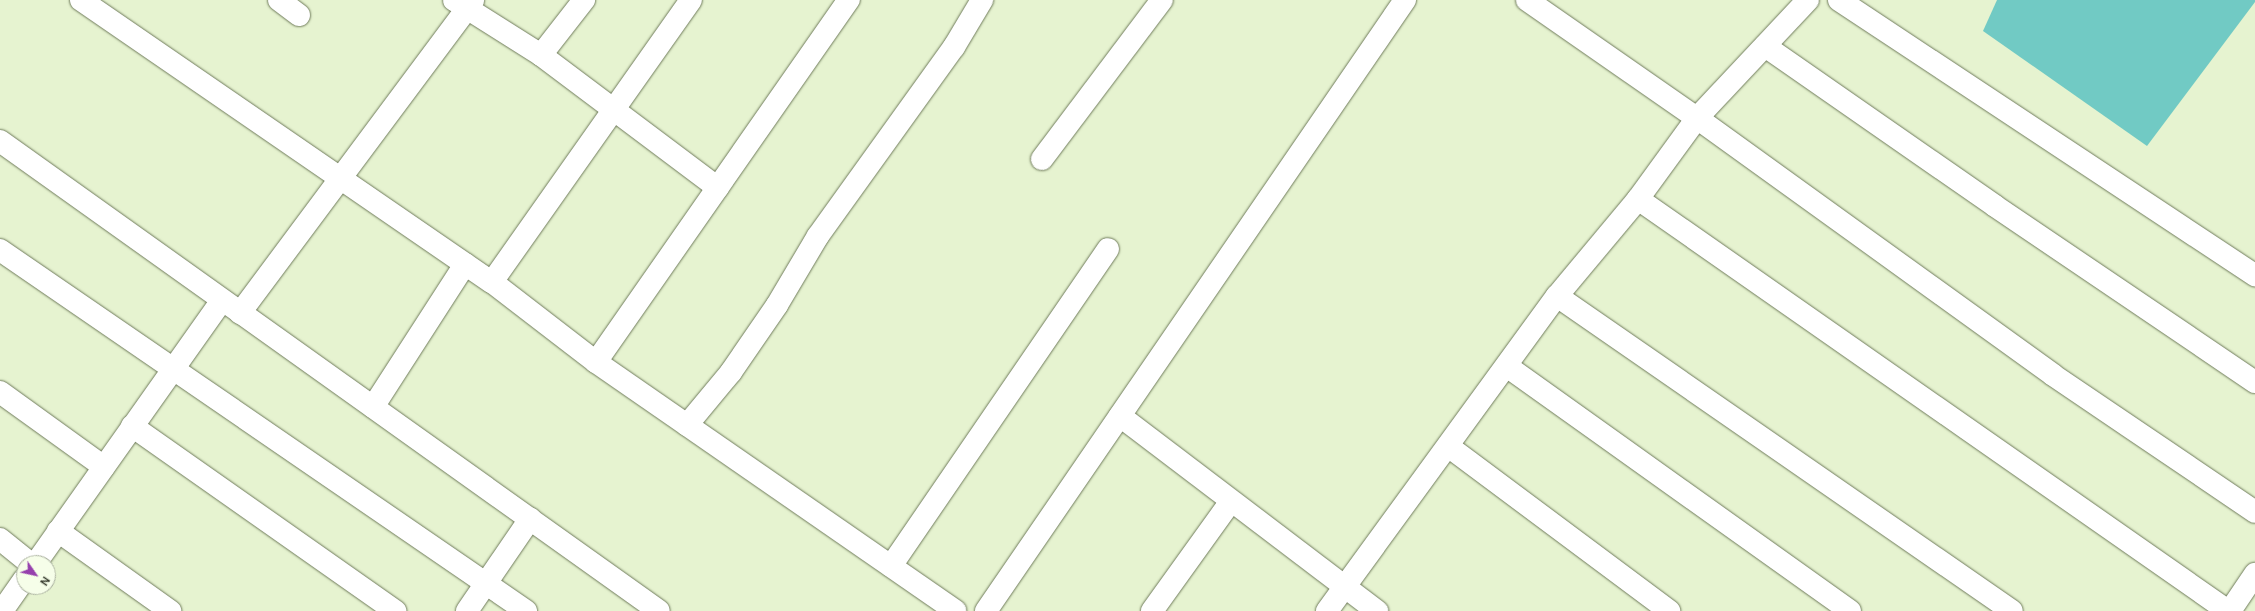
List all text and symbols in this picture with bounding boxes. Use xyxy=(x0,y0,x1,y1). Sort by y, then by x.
north arrow xyxy=(16,555,56,595)
text: N xyxy=(37,574,53,588)

